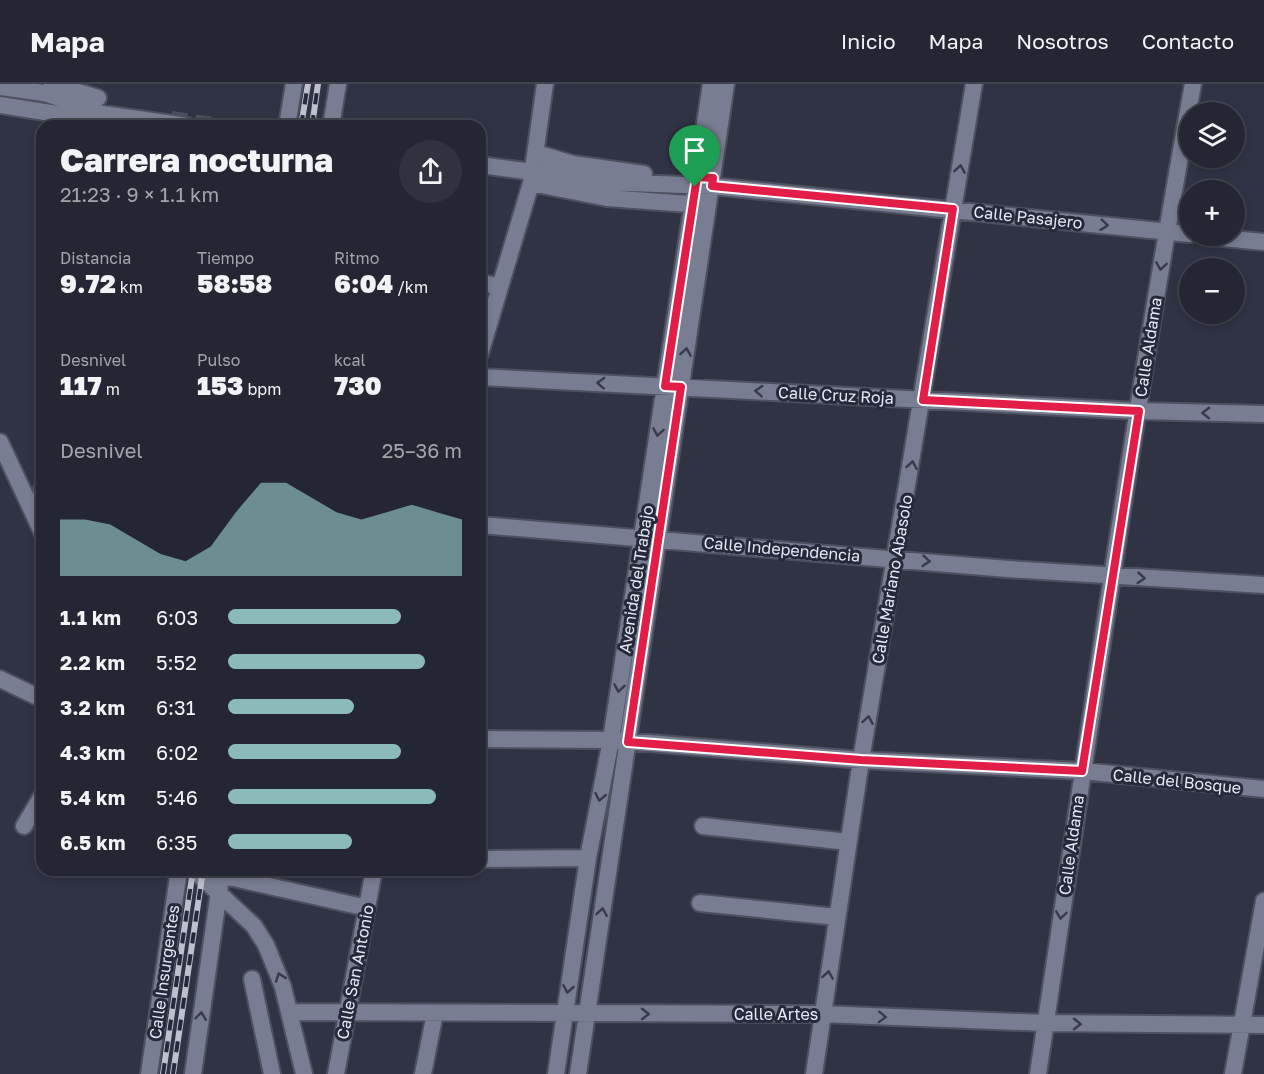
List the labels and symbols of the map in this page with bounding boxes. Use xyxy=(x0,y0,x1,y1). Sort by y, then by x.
pin xyxy=(669,125,720,187)
one-way arrow xyxy=(953,165,966,175)
street label: Calle Pasajero xyxy=(973,201,1083,233)
one-way arrow xyxy=(1100,218,1109,231)
one-way arrow xyxy=(1155,260,1168,270)
street label: Calle Aldama xyxy=(1130,296,1166,398)
one-way arrow xyxy=(680,347,692,356)
one-way arrow xyxy=(597,377,606,390)
street label: Calle Cruz Roja xyxy=(778,382,894,408)
one-way arrow xyxy=(755,385,764,398)
one-way arrow xyxy=(1201,406,1210,419)
one-way arrow xyxy=(652,427,665,437)
one-way arrow xyxy=(905,461,917,470)
street label: Calle Mariano Abasolo xyxy=(867,493,917,665)
street label: Avenida del Trabajo xyxy=(614,504,658,654)
street label: Calle Independencia xyxy=(703,532,861,566)
one-way arrow xyxy=(921,554,930,567)
one-way arrow xyxy=(1137,571,1146,584)
one-way arrow xyxy=(613,682,626,692)
one-way arrow xyxy=(861,715,874,725)
street label: Calle del Bosque xyxy=(1112,764,1242,798)
one-way arrow xyxy=(594,792,607,802)
street label: Calle Aldama xyxy=(1054,794,1088,896)
street label: Calle San Antonio xyxy=(332,903,378,1041)
street label: Calle Insurgentes xyxy=(145,904,183,1040)
one-way arrow xyxy=(596,908,608,917)
one-way arrow xyxy=(1056,910,1068,920)
one-way arrow xyxy=(821,970,834,980)
one-way arrow xyxy=(274,972,287,983)
one-way arrow xyxy=(563,985,575,994)
street label: Calle Artes xyxy=(734,1004,818,1024)
one-way arrow xyxy=(641,1008,650,1020)
one-way arrow xyxy=(878,1010,887,1023)
one-way arrow xyxy=(194,1011,206,1021)
one-way arrow xyxy=(1073,1018,1082,1030)

